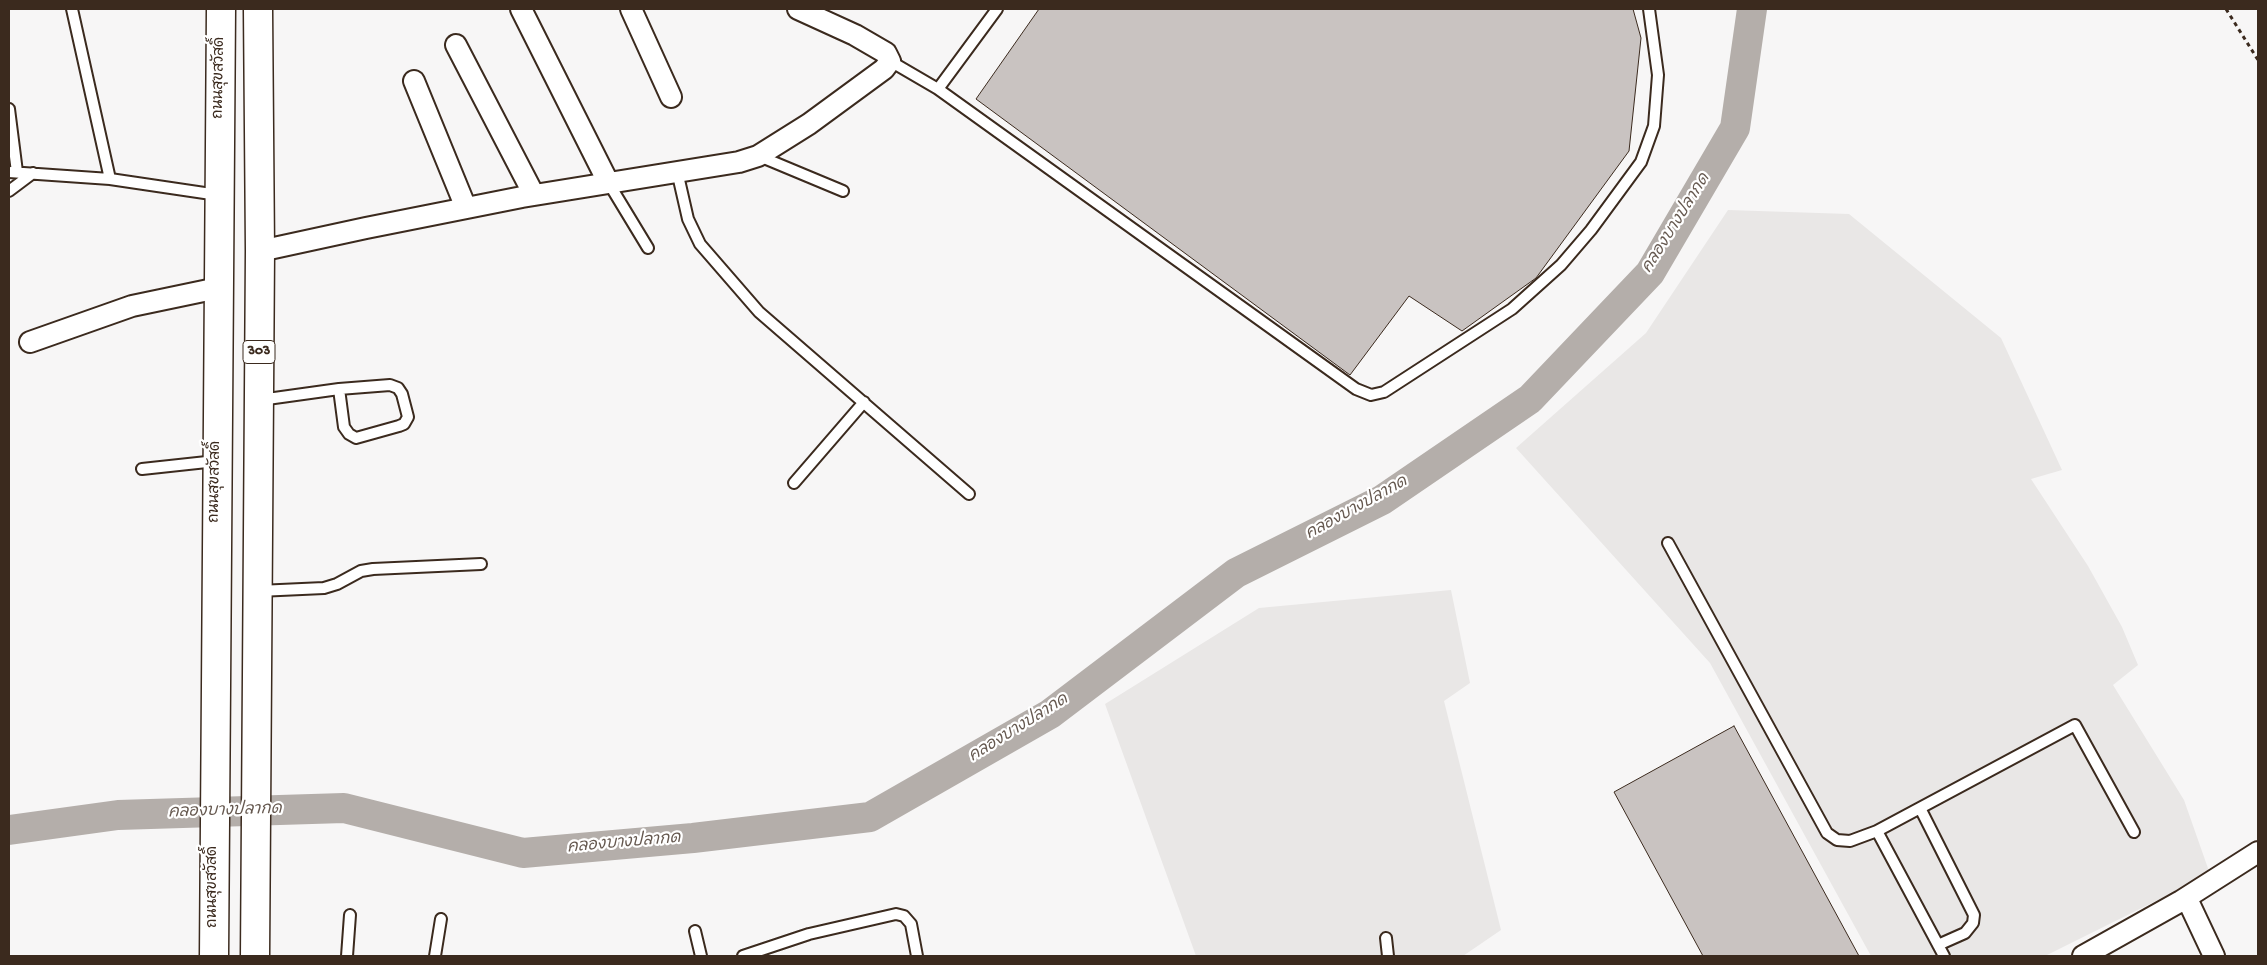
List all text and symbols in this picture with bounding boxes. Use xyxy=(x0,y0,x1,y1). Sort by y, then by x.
street label: ถนนสุขสวัสดิ์ xyxy=(210,37,230,119)
water label: คลองบางปลากด xyxy=(1639,171,1715,277)
road number: 303 xyxy=(243,341,275,364)
street label: ถนนสุขสวัสดิ์ xyxy=(206,441,226,523)
water label: คลองบางปลากด xyxy=(1303,473,1411,545)
water label: คลองบางปลากด xyxy=(966,691,1072,767)
water label: คลองบางปลากด xyxy=(168,800,282,824)
water label: คลองบางปลากด xyxy=(567,830,681,858)
street label: ถนนสุขสวัสดิ์ xyxy=(205,846,223,928)

